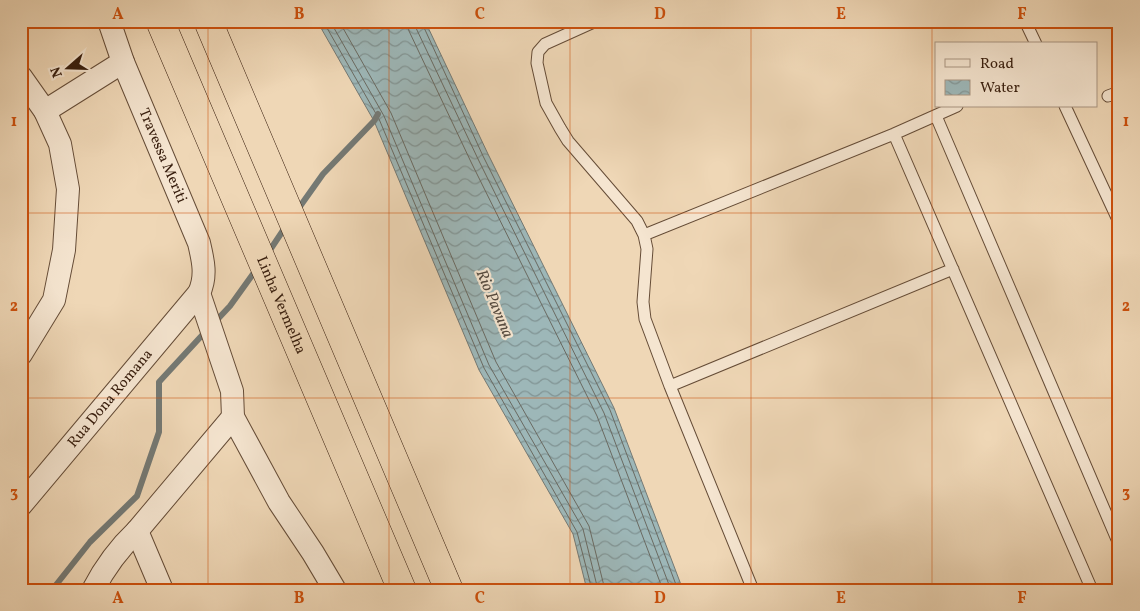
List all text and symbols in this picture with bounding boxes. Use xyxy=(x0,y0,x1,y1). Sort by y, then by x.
text: A xyxy=(112,4,124,26)
text: B xyxy=(294,4,305,26)
text: C xyxy=(475,4,485,26)
text: D xyxy=(654,4,666,26)
text: E xyxy=(836,4,846,26)
text: F xyxy=(1017,4,1027,26)
north arrow xyxy=(42,42,92,92)
legend xyxy=(935,42,1098,108)
text: Road xyxy=(980,54,1014,75)
text: N xyxy=(47,64,68,80)
text: Water xyxy=(980,78,1020,99)
street label: Travessa Meriti xyxy=(133,105,191,207)
text: 1 xyxy=(11,111,17,133)
text: 1 xyxy=(1123,111,1129,133)
street label: Linha Vermelha xyxy=(251,253,311,358)
water label: Rio Pavuna xyxy=(470,266,518,342)
text: 2 xyxy=(10,296,18,318)
text: 2 xyxy=(1122,296,1130,318)
street label: Rua Dona Romana xyxy=(63,345,158,452)
text: 3 xyxy=(10,482,18,504)
text: 3 xyxy=(1122,482,1130,504)
text: A xyxy=(112,588,124,610)
text: B xyxy=(294,588,305,610)
text: C xyxy=(475,588,485,610)
text: D xyxy=(654,588,666,610)
text: E xyxy=(836,588,846,610)
text: F xyxy=(1017,588,1027,610)

